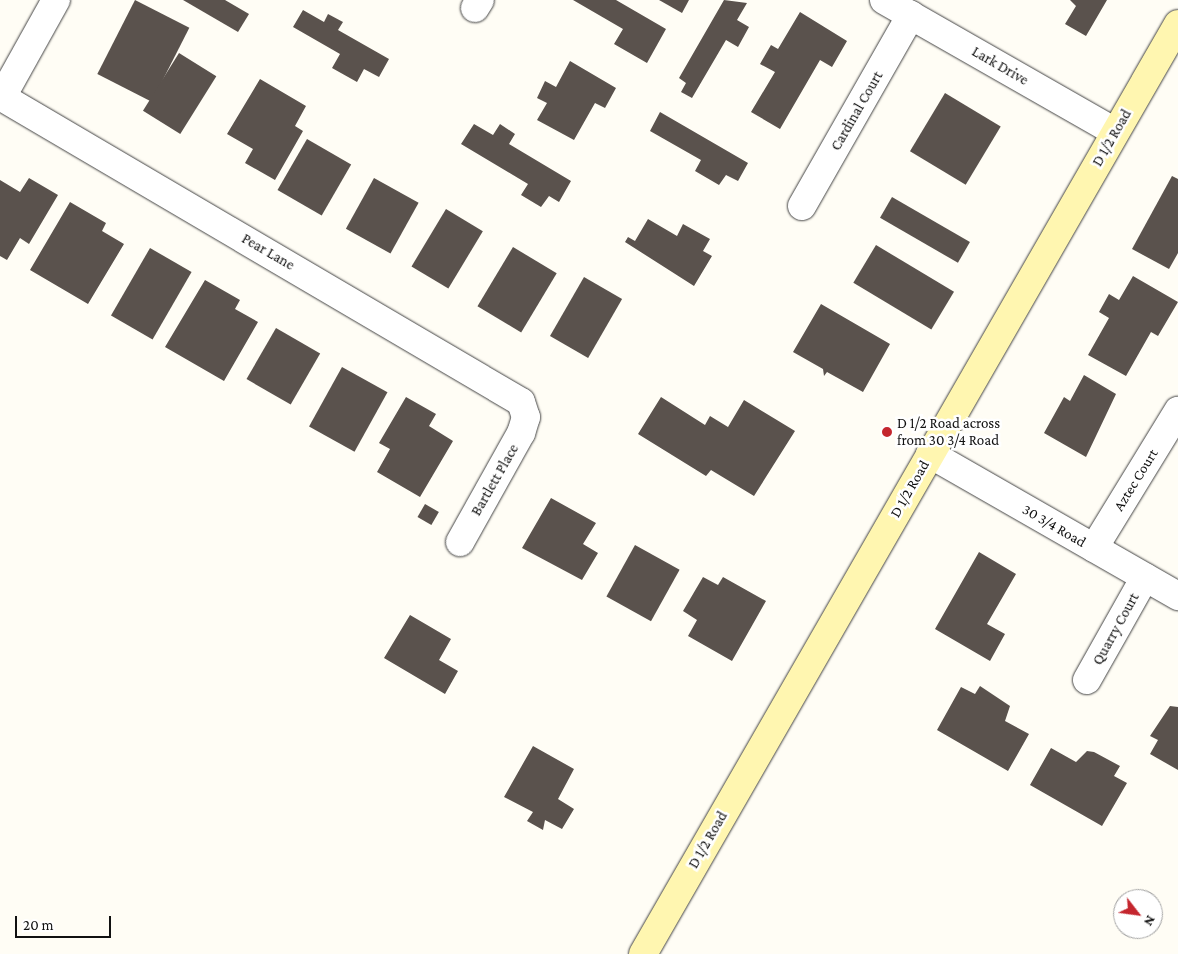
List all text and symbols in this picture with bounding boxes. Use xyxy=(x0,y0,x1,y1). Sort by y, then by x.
street label: Lark Drive xyxy=(969,43,1031,89)
street label: Cardinal Court xyxy=(827,68,887,154)
street label: D 1/2 Road xyxy=(1088,106,1136,170)
street label: Pear Lane xyxy=(238,230,298,274)
place label: D 1/2 Road across from 30 3/4 Road xyxy=(897,414,1000,449)
marker: D 1/2 Road across from 30 3/4 Road xyxy=(881,426,893,438)
street label: Bartlett Place xyxy=(467,441,523,519)
street label: Aztec Court xyxy=(1110,446,1162,514)
street label: D 1/2 Road xyxy=(886,457,934,521)
street label: 30 3/4 Road xyxy=(1019,501,1089,551)
street label: Quarry Court xyxy=(1089,590,1143,668)
street label: D 1/2 Road xyxy=(684,808,732,872)
north arrow xyxy=(1113,889,1163,939)
scale bar xyxy=(18,906,114,938)
text: N xyxy=(1141,913,1159,929)
text: 20 m xyxy=(23,917,54,933)

